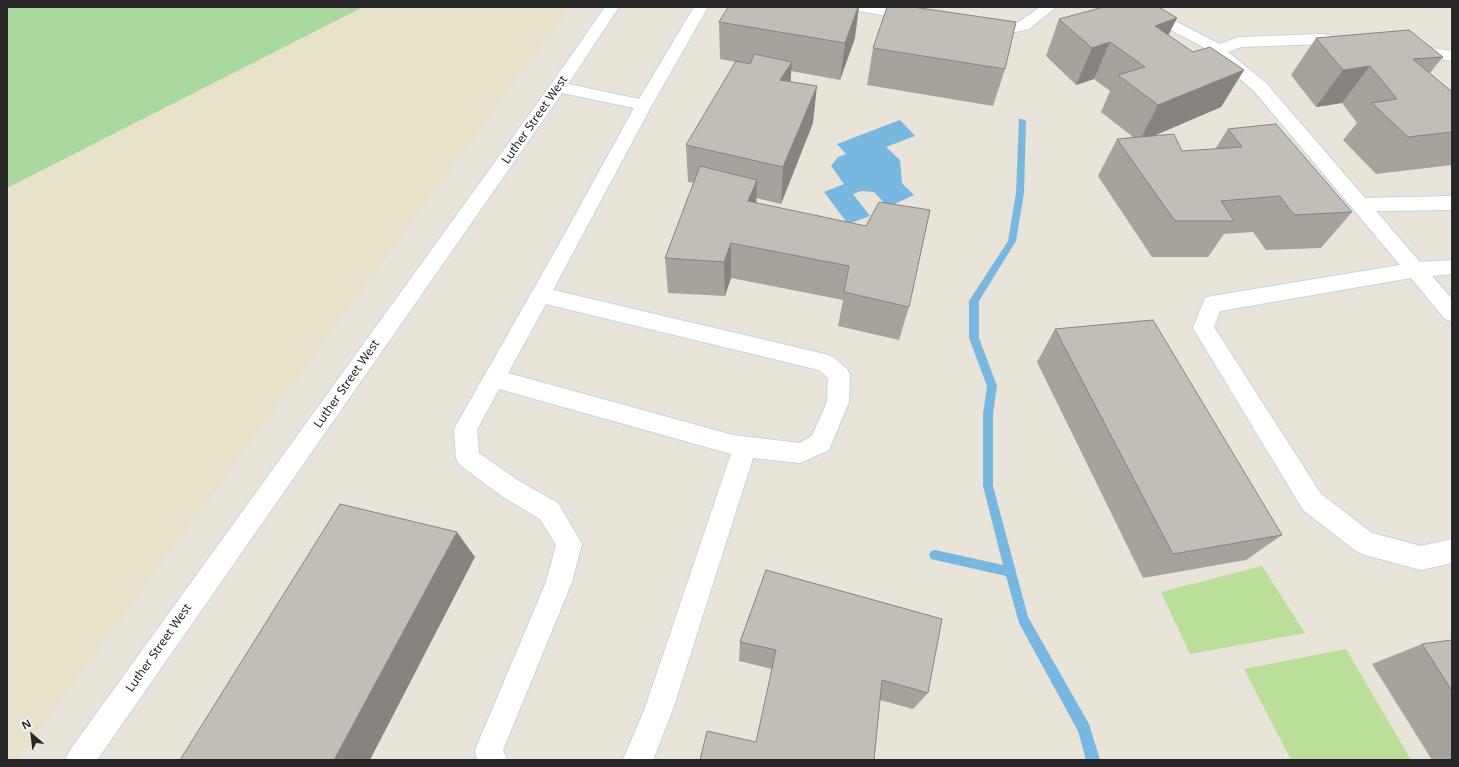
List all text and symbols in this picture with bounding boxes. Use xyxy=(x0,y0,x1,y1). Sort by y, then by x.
street label: Luther Street West xyxy=(499,73,571,167)
street label: Luther Street West xyxy=(311,337,383,431)
street label: Luther Street West xyxy=(123,601,195,695)
north arrow xyxy=(12,715,52,755)
text: N xyxy=(19,715,34,733)

